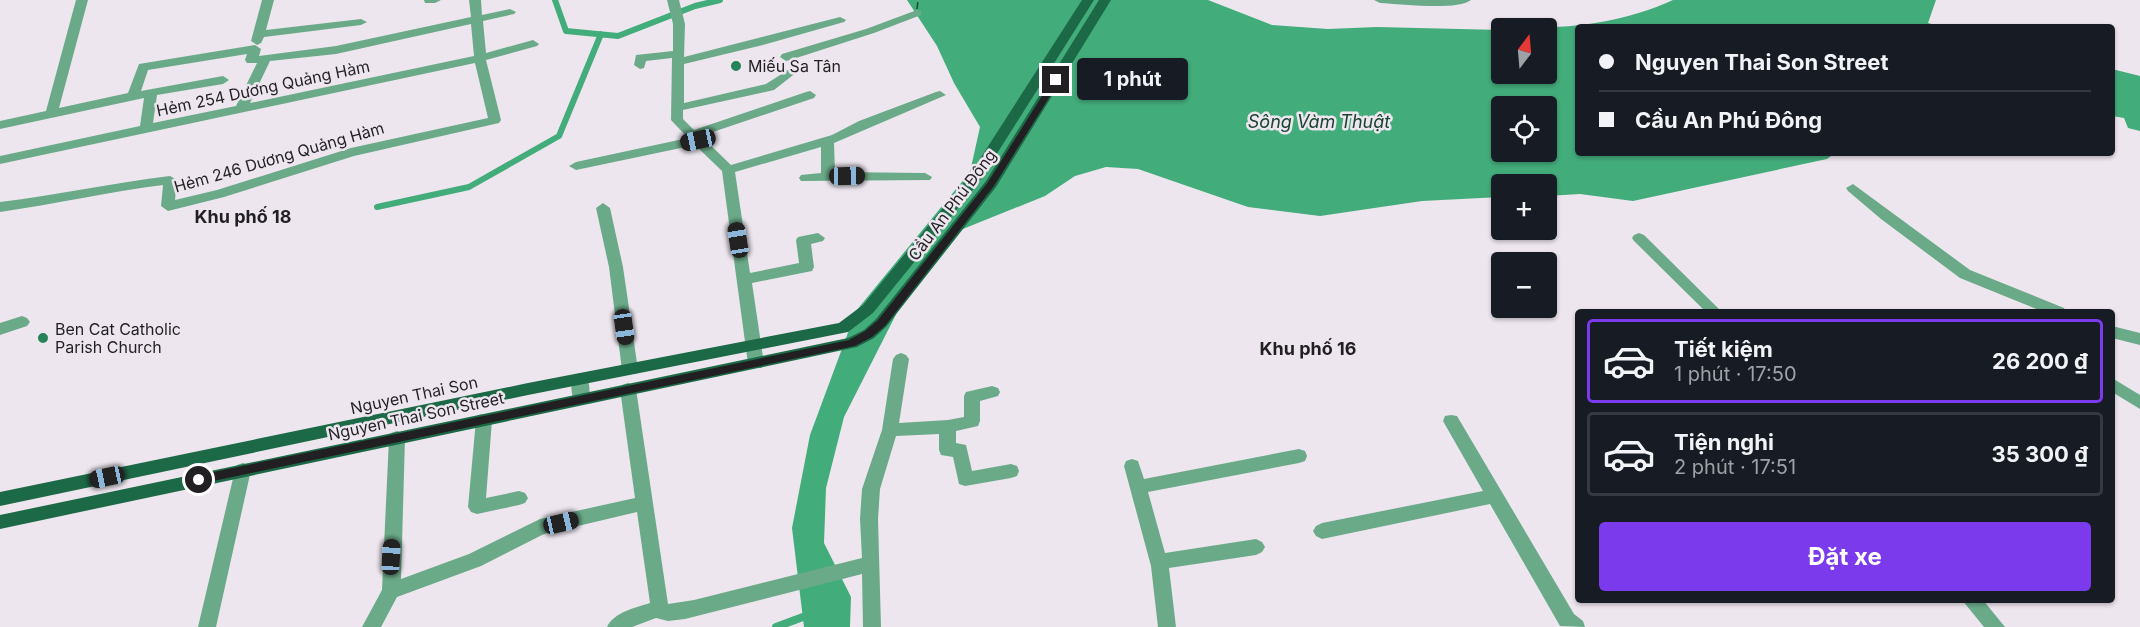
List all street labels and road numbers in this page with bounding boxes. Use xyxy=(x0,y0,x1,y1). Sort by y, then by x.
street label: Hẻm 254 Dương Quảng Hàm xyxy=(154,56,372,120)
street label: Hẻm 246 Dương Quảng Hàm xyxy=(172,117,386,197)
street label: Cầu An Phú Đông xyxy=(904,146,1000,264)
street label: Nguyen Thai Son xyxy=(348,372,480,418)
street label: Nguyen Thai Son Street xyxy=(326,388,506,444)

